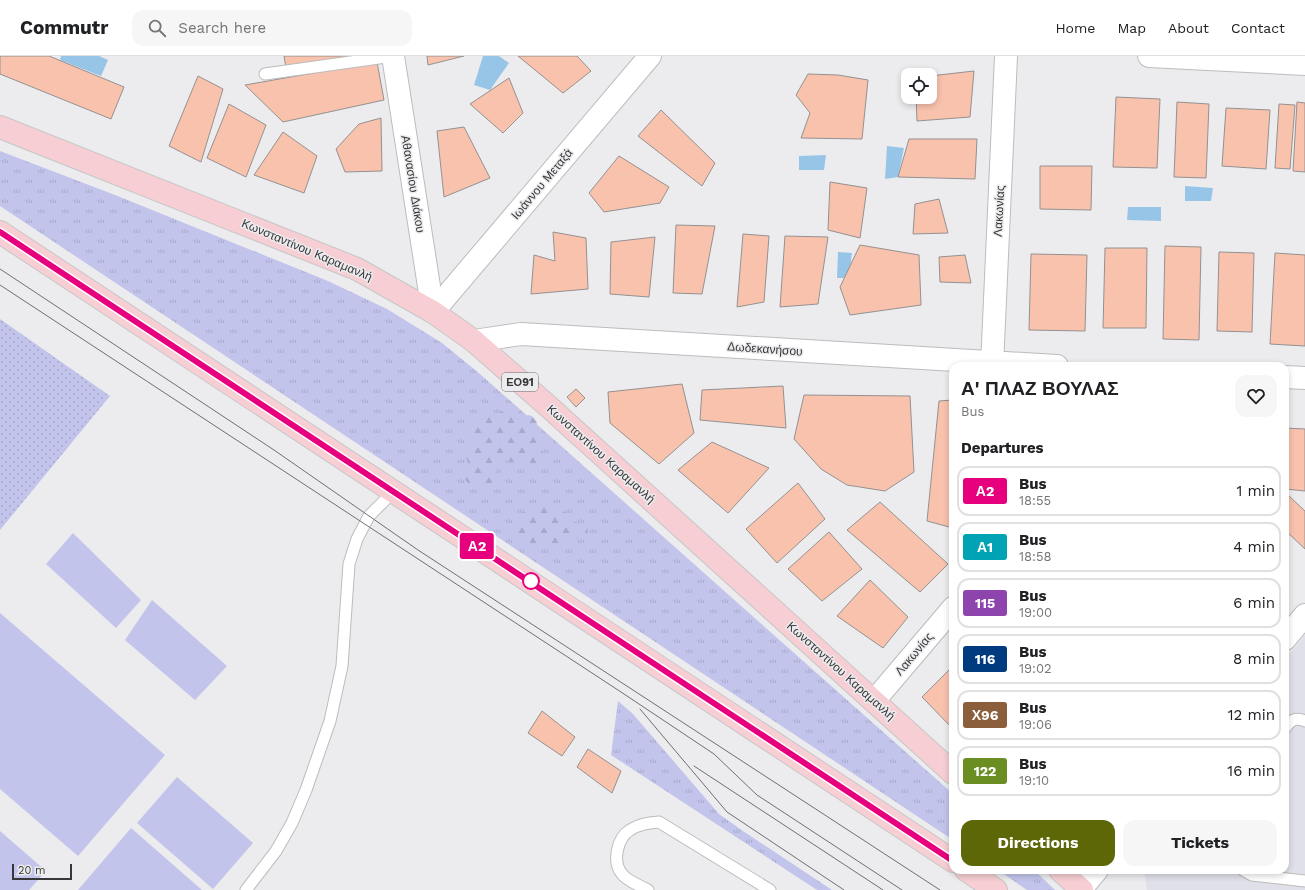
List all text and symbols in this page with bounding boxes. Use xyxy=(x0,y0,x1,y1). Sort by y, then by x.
search box xyxy=(132,10,412,46)
text: Commutr xyxy=(20,16,108,39)
icon: search xyxy=(146,17,168,39)
text: Search here xyxy=(178,19,266,37)
text: Home xyxy=(1055,20,1095,36)
text: Map xyxy=(1117,20,1146,36)
text: About xyxy=(1168,20,1209,36)
text: Contact xyxy=(1231,20,1285,36)
map controls xyxy=(901,68,937,104)
button: locate xyxy=(901,68,937,104)
street label: Αθανασίου Διάκου xyxy=(398,134,428,234)
street label: Ιωάννου Μεταξά xyxy=(508,146,576,222)
street label: Λακωνίας xyxy=(991,185,1007,237)
street label: Κωνσταντίνου Καραμανλή xyxy=(240,216,374,284)
street label: Δωδεκανήσου xyxy=(727,339,803,359)
road number: ΕΟ91 xyxy=(502,373,538,391)
button: heart xyxy=(1235,375,1277,417)
text: Α' ΠΛΑΖ ΒΟΥΛΑΣ xyxy=(961,377,1119,400)
street label: Κωνσταντίνου Καραμανλή xyxy=(544,402,658,506)
text: Bus xyxy=(961,404,984,419)
text: Departures xyxy=(961,439,1044,457)
text: Bus xyxy=(1019,475,1047,493)
text: 1 min xyxy=(1236,482,1275,500)
text: Α2 xyxy=(976,483,994,499)
text: 18:55 xyxy=(1019,493,1051,508)
text: Bus xyxy=(1019,531,1047,549)
line badge: Α2 xyxy=(459,533,495,559)
text: Α2 xyxy=(468,538,486,554)
text: 4 min xyxy=(1233,538,1275,556)
text: Α1 xyxy=(977,539,993,555)
text: 18:58 xyxy=(1019,549,1052,564)
unlabelled marker xyxy=(522,572,540,590)
text: Bus xyxy=(1019,587,1047,605)
text: 6 min xyxy=(1233,594,1275,612)
text: 115 xyxy=(975,595,995,611)
text: 19:00 xyxy=(1019,605,1052,620)
street label: Κωνσταντίνου Καραμανλή xyxy=(784,619,898,723)
street label: Λακωνίας xyxy=(892,630,936,678)
text: Bus xyxy=(1019,643,1047,661)
text: 8 min xyxy=(1233,650,1275,668)
text: 116 xyxy=(975,651,995,667)
text: 19:02 xyxy=(1019,661,1052,676)
text: Bus xyxy=(1019,699,1047,717)
text: 12 min xyxy=(1228,706,1275,724)
text: Χ96 xyxy=(972,707,998,723)
text: 19:06 xyxy=(1019,717,1052,732)
text: Bus xyxy=(1019,755,1047,773)
text: 16 min xyxy=(1227,762,1275,780)
text: 122 xyxy=(974,763,996,779)
text: 19:10 xyxy=(1019,773,1049,788)
button: Directions xyxy=(961,820,1115,866)
button: Tickets xyxy=(1123,820,1277,866)
scale bar xyxy=(12,862,72,881)
text: 20 m xyxy=(18,864,46,877)

